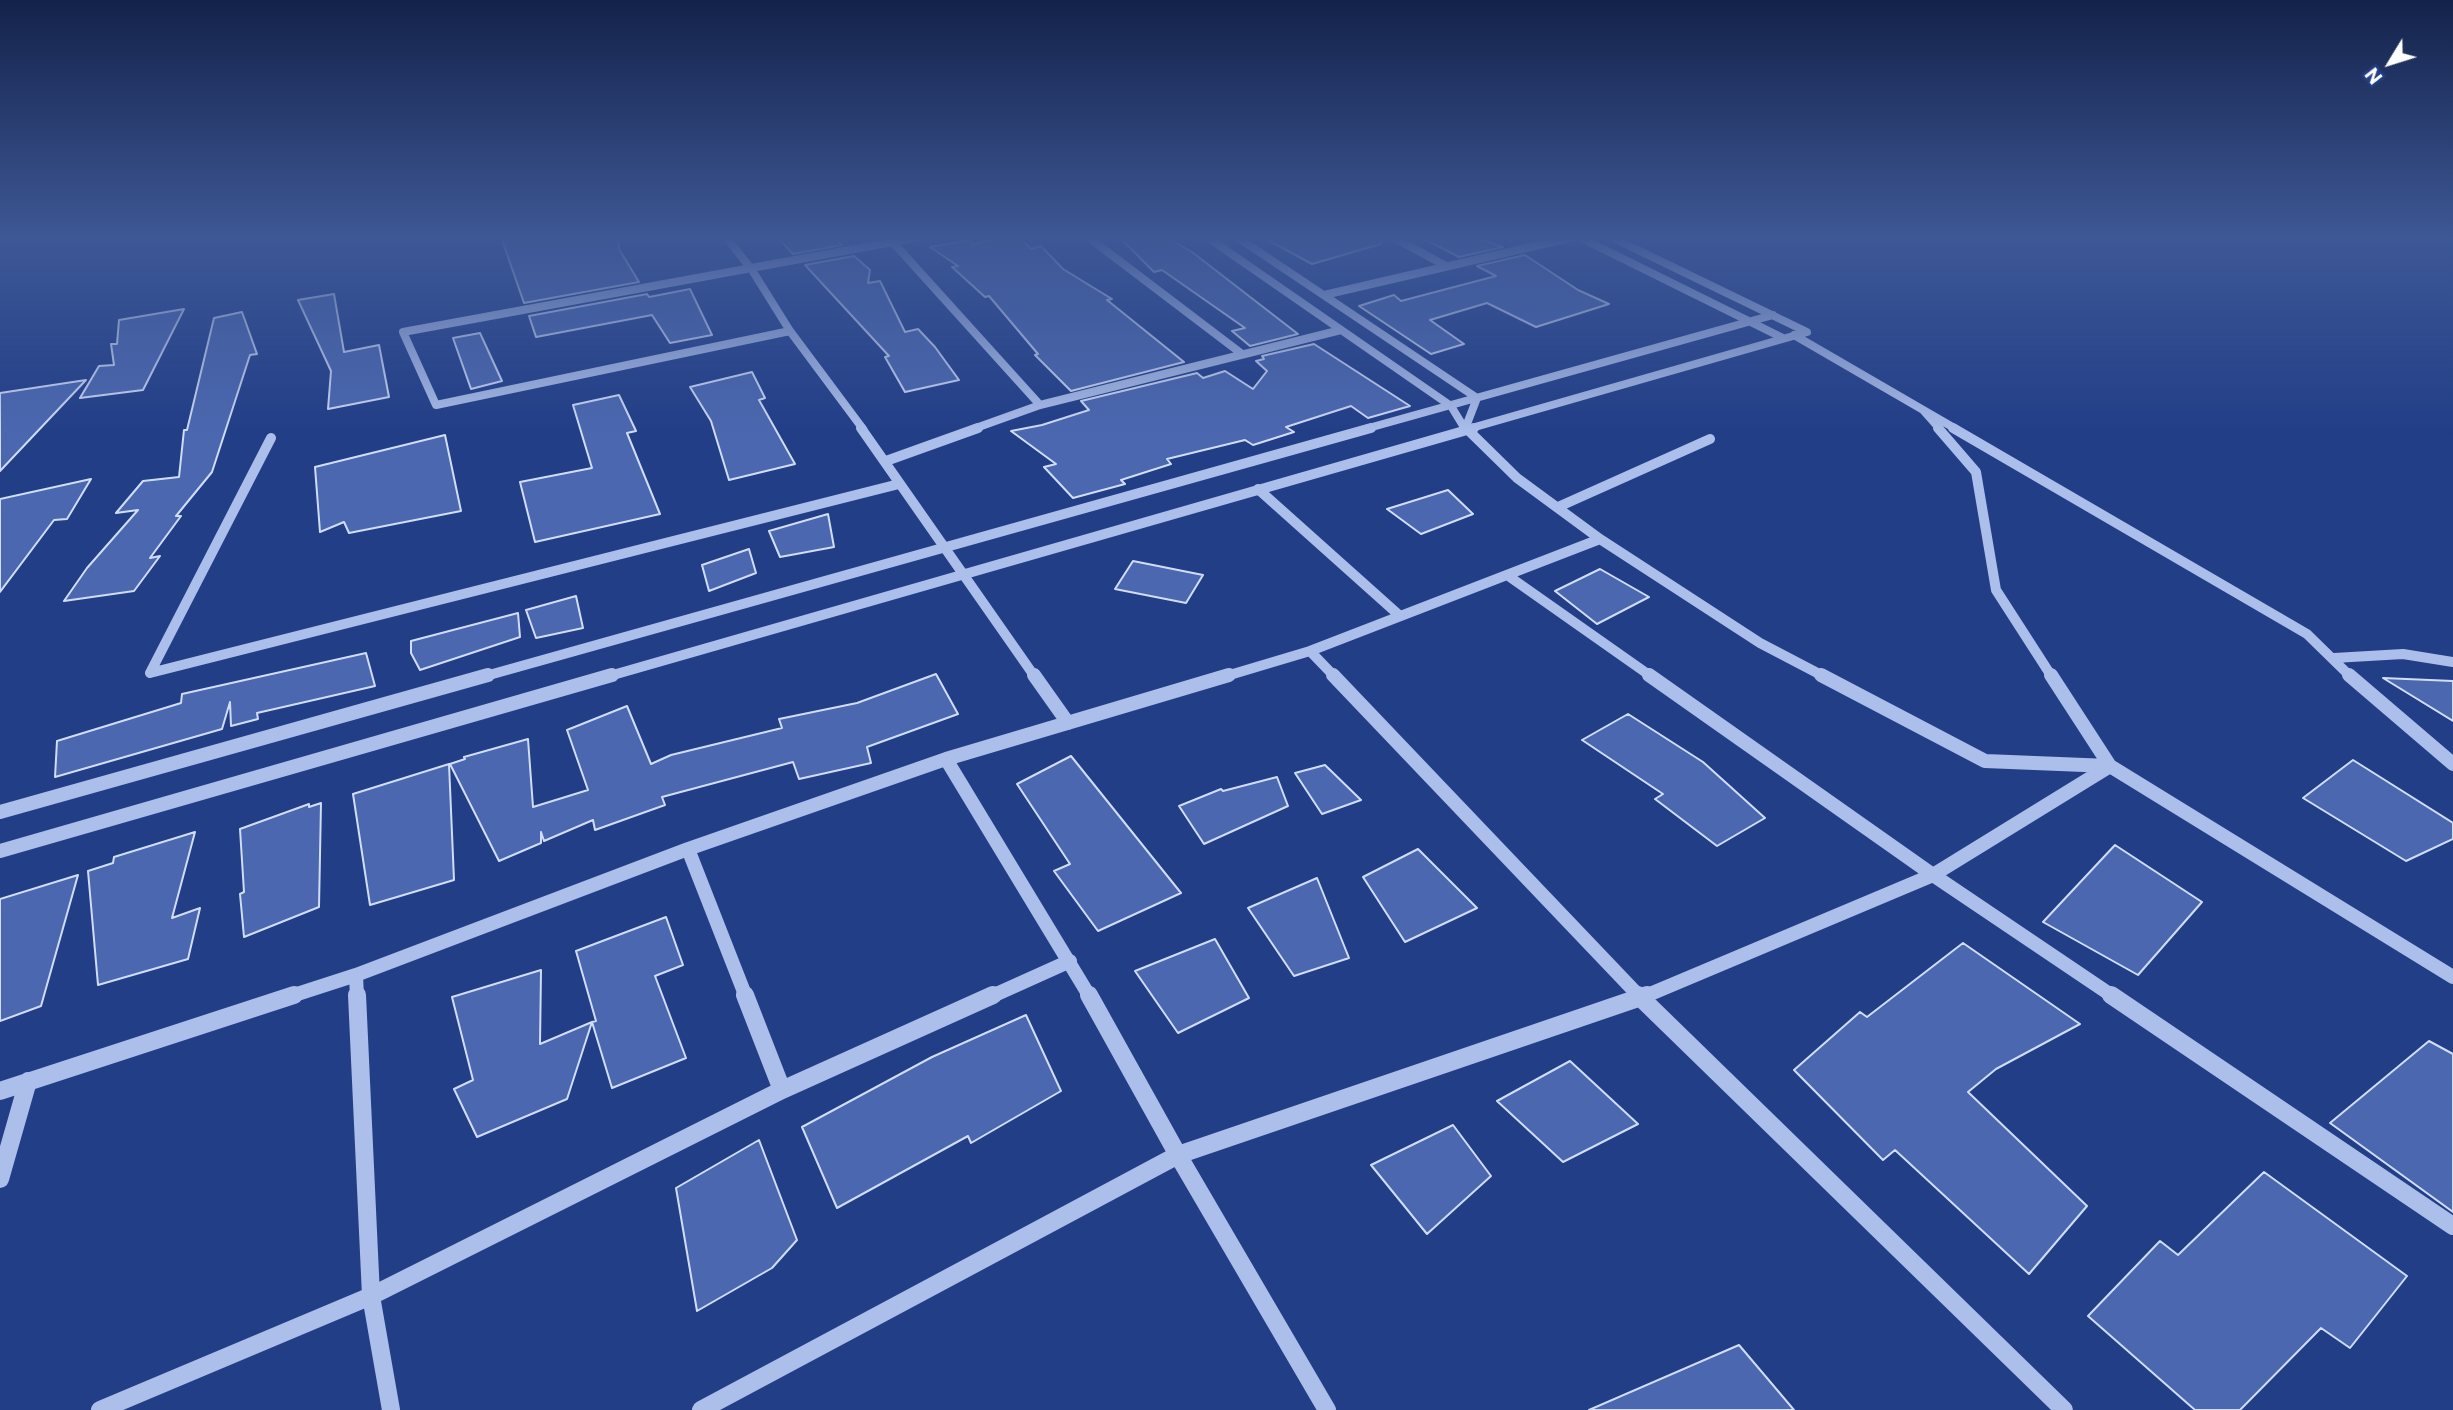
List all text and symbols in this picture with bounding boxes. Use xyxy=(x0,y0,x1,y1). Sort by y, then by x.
north arrow xyxy=(2355,28,2425,98)
text: N xyxy=(2360,64,2387,89)

